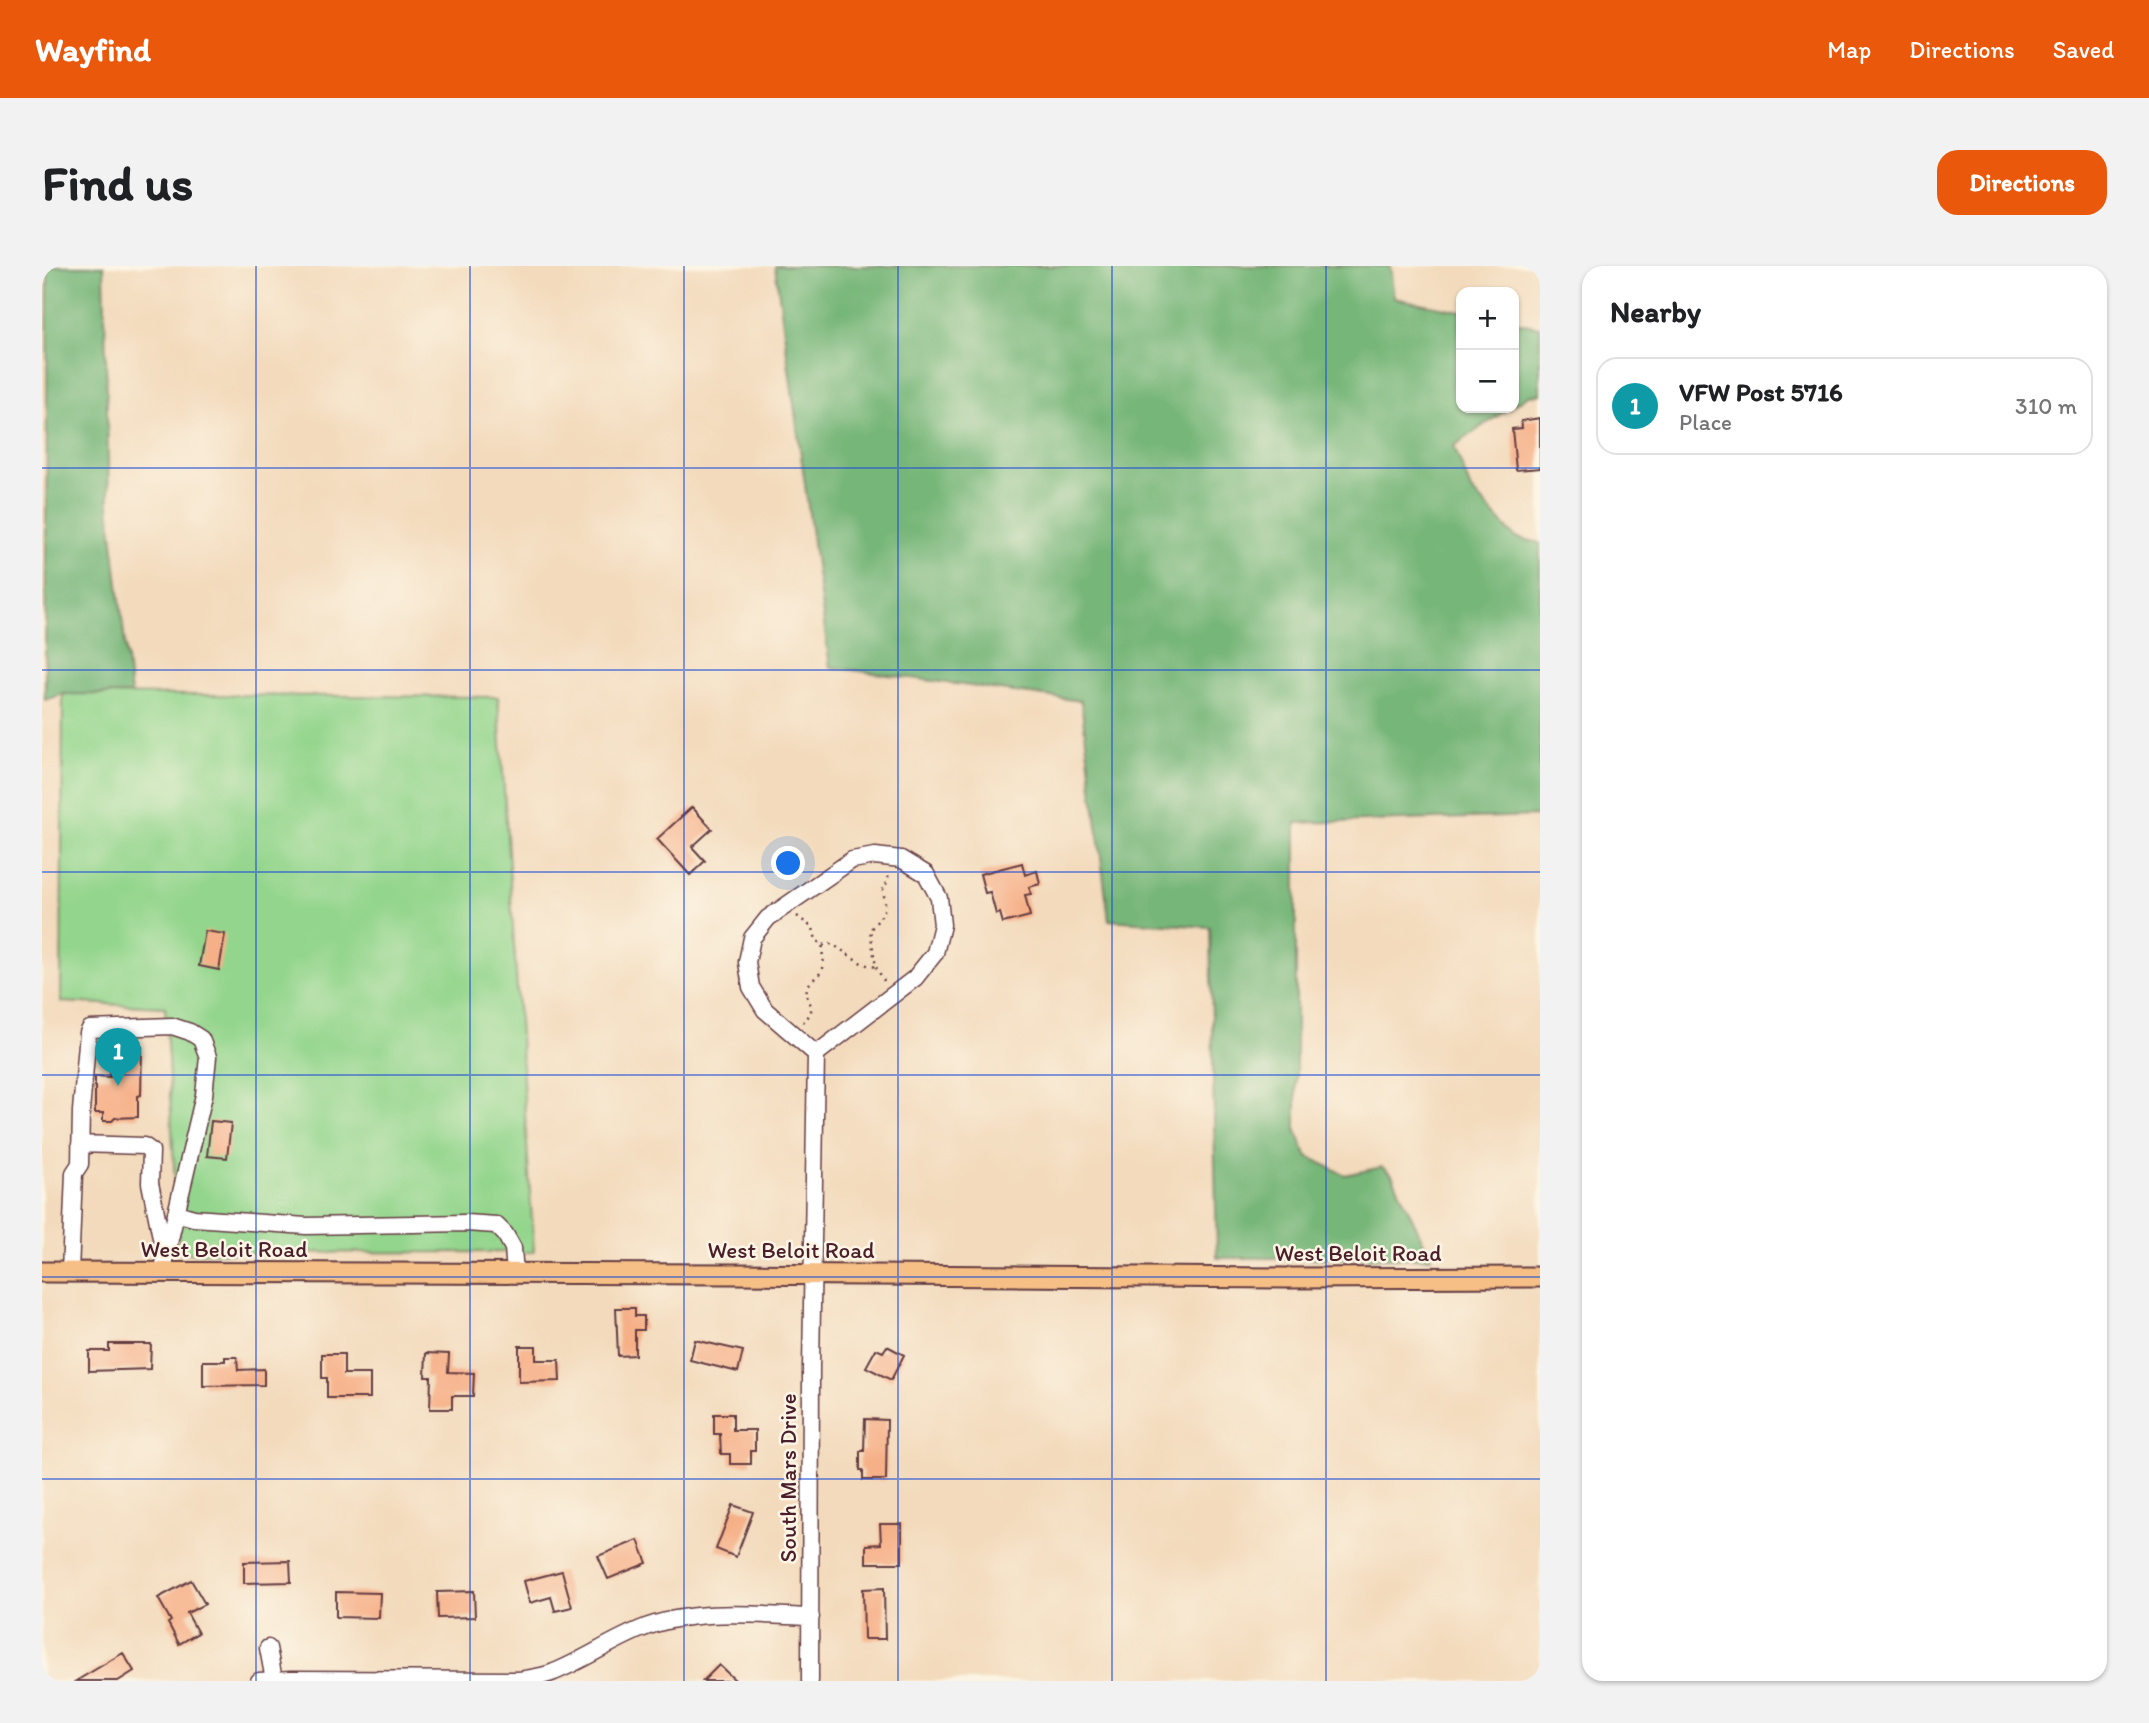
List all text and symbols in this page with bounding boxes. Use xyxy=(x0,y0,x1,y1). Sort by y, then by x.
text: Wayfind xyxy=(35,30,151,69)
text: Map xyxy=(1827,35,1871,64)
text: Directions xyxy=(1909,35,2015,64)
text: Saved xyxy=(2053,35,2114,64)
button: Directions xyxy=(1937,150,2107,215)
text: Find us xyxy=(42,153,193,212)
map controls xyxy=(1456,287,1519,413)
button: + xyxy=(1456,287,1519,350)
text: Nearby xyxy=(1610,293,1701,330)
button: − xyxy=(1456,350,1519,413)
text: VFW Post 5716 xyxy=(1679,376,1843,408)
text: 1 xyxy=(1630,392,1640,420)
text: 310 m xyxy=(2015,392,2077,420)
text: Place xyxy=(1679,408,1732,436)
your location xyxy=(771,846,805,880)
pin: 1 xyxy=(95,1028,141,1086)
street label: West Beloit Road xyxy=(140,1235,308,1263)
street label: West Beloit Road xyxy=(707,1236,875,1264)
street label: West Beloit Road xyxy=(1274,1239,1442,1267)
street label: South Mars Drive xyxy=(774,1393,802,1563)

